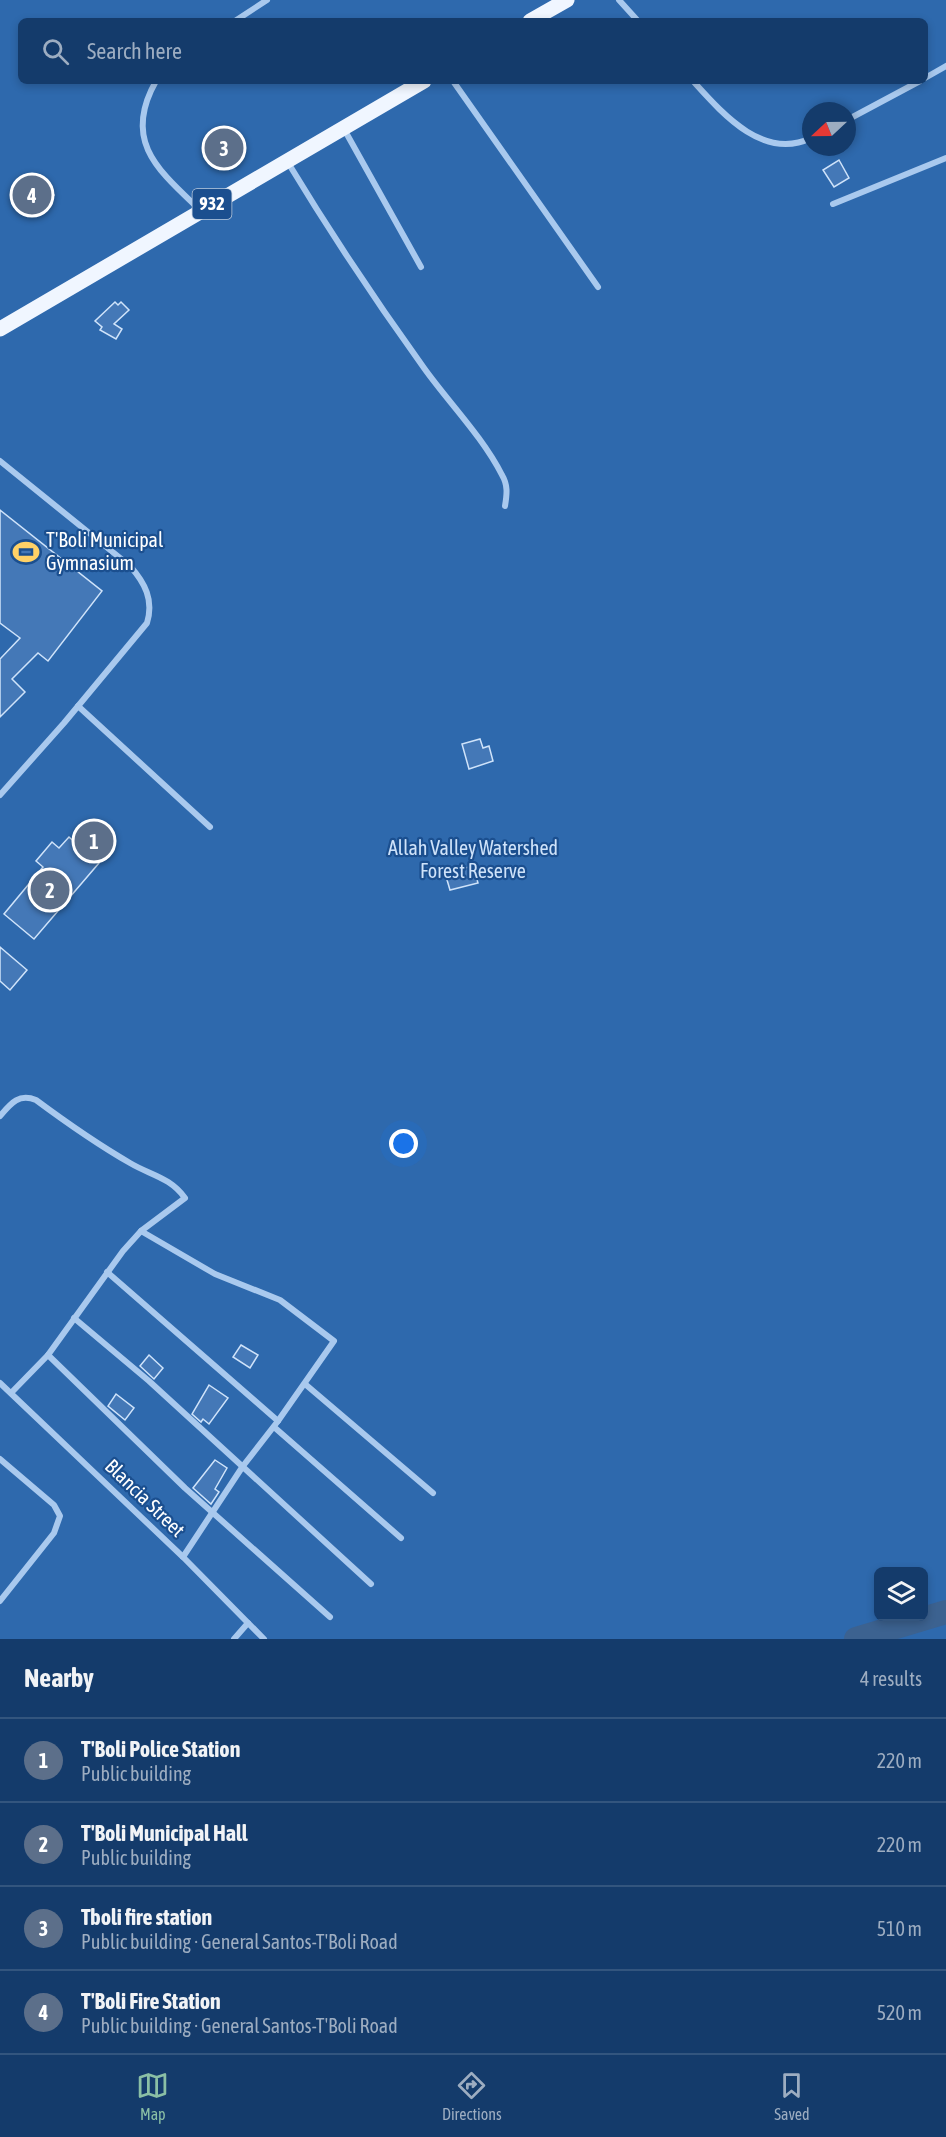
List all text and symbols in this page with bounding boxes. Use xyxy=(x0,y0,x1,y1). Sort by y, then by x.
search box xyxy=(18,18,928,84)
icon: search xyxy=(39,35,72,68)
text: Search here xyxy=(87,38,182,64)
north arrow xyxy=(802,102,856,156)
pin: 3 xyxy=(204,126,244,170)
pin: 4 xyxy=(12,172,51,218)
road number: 932 xyxy=(192,189,232,219)
place label: T'Boli Municipal Gymnasium xyxy=(46,528,164,574)
sports icon: T'Boli Municipal Gymnasium xyxy=(11,537,41,567)
pin: 1 xyxy=(74,818,113,864)
park label: Allah Valley Watershed Forest Reserve xyxy=(388,836,558,882)
pin: 2 xyxy=(31,868,70,912)
your location xyxy=(389,1129,418,1158)
street label: Blancia Street xyxy=(101,1454,190,1541)
map controls xyxy=(874,1567,928,1621)
button: layers xyxy=(874,1567,928,1621)
text: Nearby xyxy=(24,1663,94,1693)
text: 4 results xyxy=(860,1667,922,1690)
text: T'Boli Police Station xyxy=(81,1736,240,1762)
text: 1 xyxy=(39,1749,48,1772)
text: 220 m xyxy=(877,1749,922,1772)
text: Public building xyxy=(81,1762,191,1785)
text: T'Boli Municipal Hall xyxy=(81,1820,248,1846)
text: 2 xyxy=(39,1833,48,1856)
text: 220 m xyxy=(877,1833,922,1856)
text: Public building xyxy=(81,1846,191,1869)
text: Tboli fire station xyxy=(81,1904,212,1930)
text: 3 xyxy=(39,1917,48,1940)
text: 510 m xyxy=(877,1917,922,1940)
text: Public building · General Santos-T'Boli Road xyxy=(81,1930,398,1953)
text: T'Boli Fire Station xyxy=(81,1988,221,2014)
text: 4 xyxy=(39,2001,48,2024)
text: 520 m xyxy=(877,2001,922,2024)
text: Public building · General Santos-T'Boli Road xyxy=(81,2014,398,2037)
tab: Map xyxy=(136,2069,169,2123)
tab: Directions xyxy=(442,2069,502,2123)
tab: Saved xyxy=(774,2069,810,2123)

